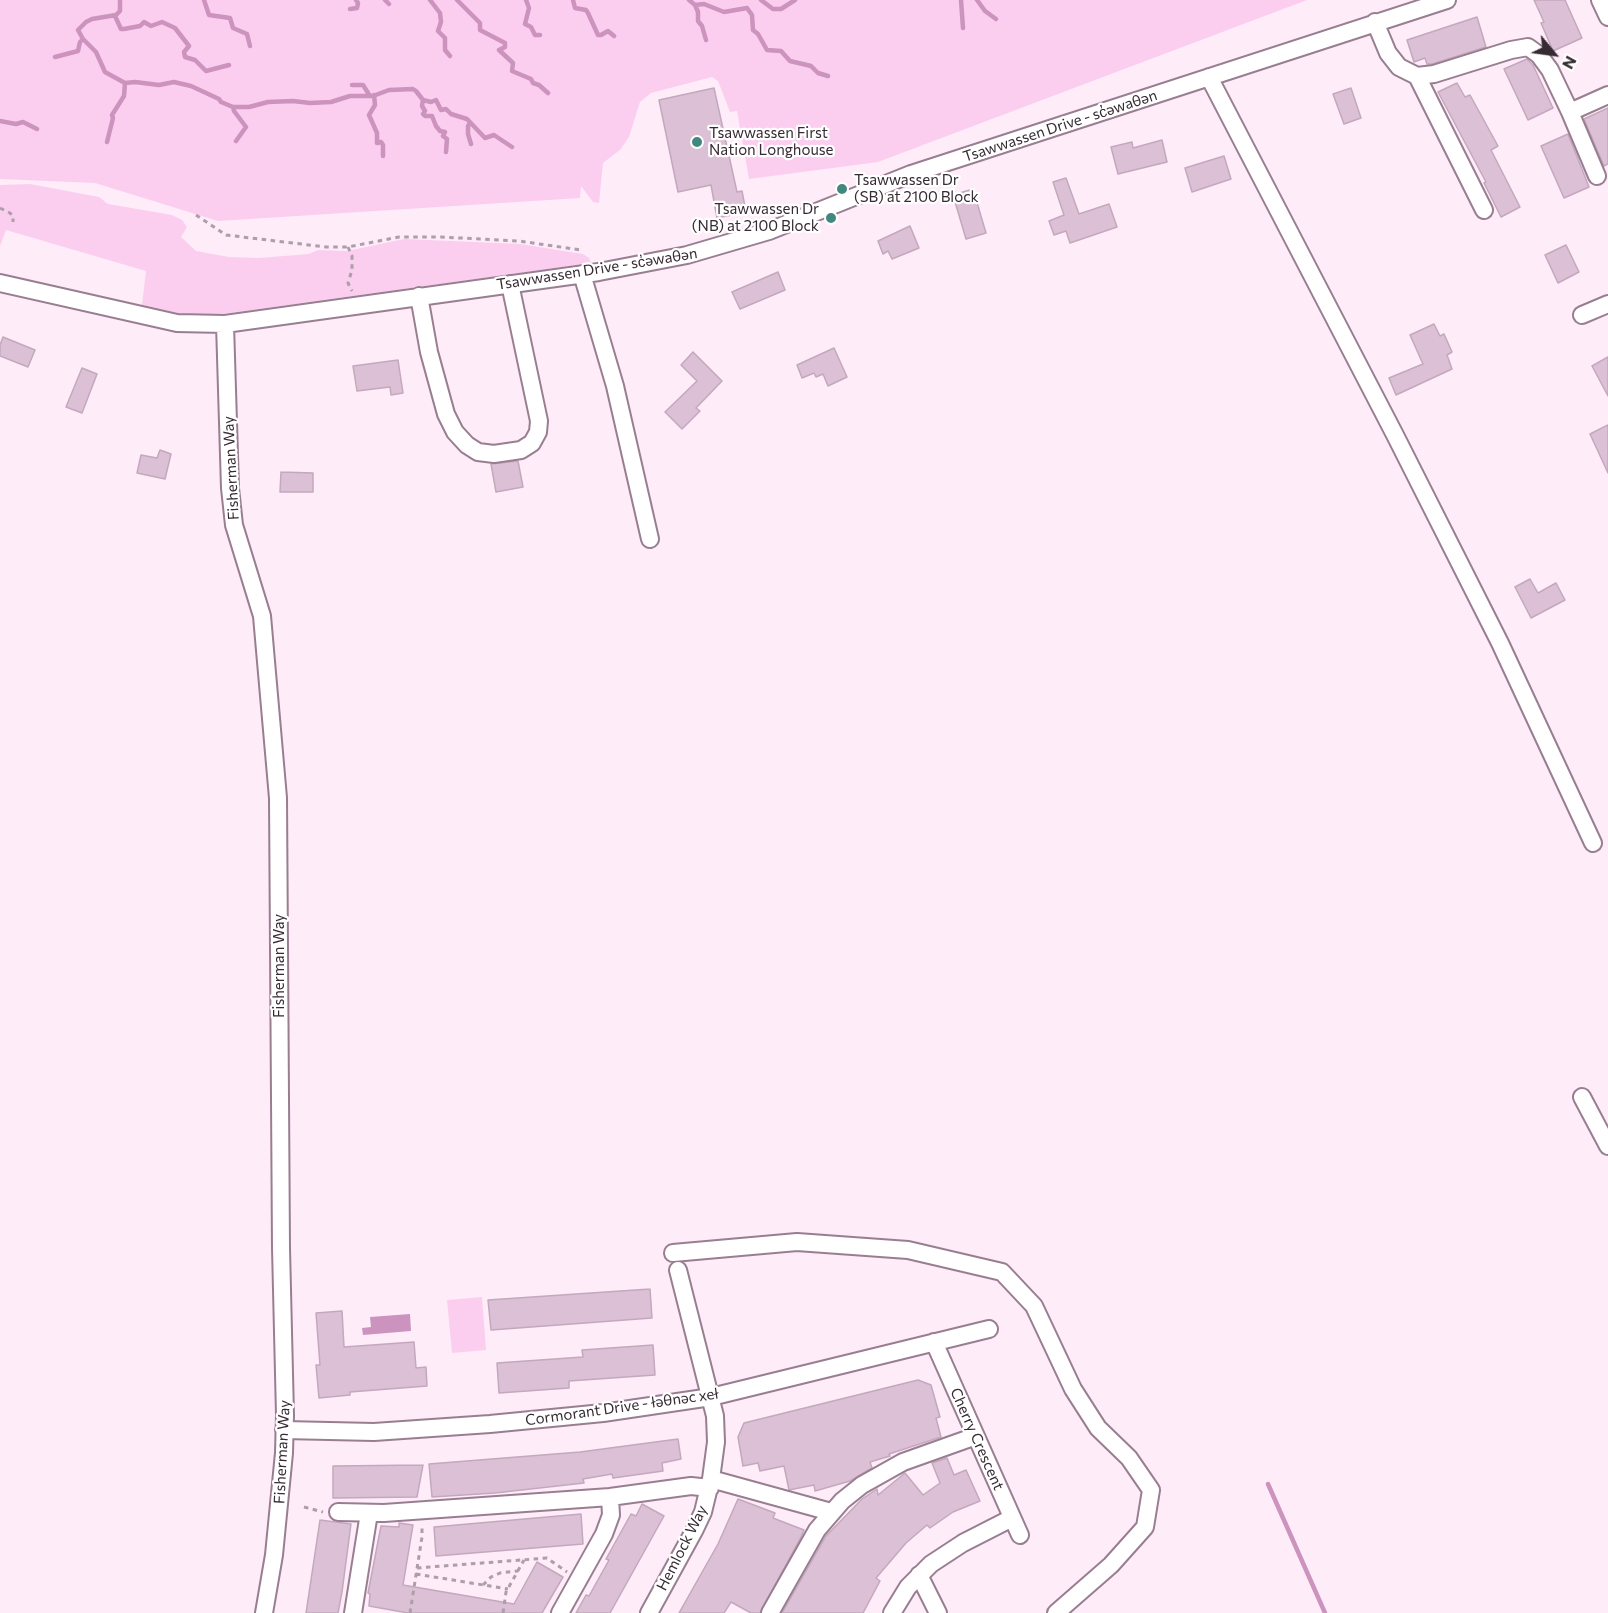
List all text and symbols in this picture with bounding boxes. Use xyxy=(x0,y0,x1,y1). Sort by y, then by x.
north arrow xyxy=(1524,24,1584,84)
text: N xyxy=(1559,53,1581,73)
street label: Tsawwassen Drive - sc̓əwaθən xyxy=(961,86,1159,166)
place label: Tsawwassen First Nation Longhouse xyxy=(709,124,834,159)
marker: Tsawwassen First Nation Longhouse xyxy=(690,135,704,149)
place label: Tsawwassen Dr (SB) at 2100 Block xyxy=(854,171,979,206)
marker: Tsawwassen Dr (SB) at 2100 Block xyxy=(835,182,849,196)
place label: Tsawwassen Dr (NB) at 2100 Block xyxy=(692,200,819,235)
marker: Tsawwassen Dr (NB) at 2100 Block xyxy=(824,211,838,225)
street label: Tsawwassen Drive - sc̓əwaθən xyxy=(495,244,699,294)
street label: Fisherman Way xyxy=(219,416,243,520)
street label: Fisherman Way xyxy=(270,914,288,1018)
street label: Cormorant Drive - łəθnəc xeł xyxy=(524,1385,720,1429)
street label: Cherry Crescent xyxy=(946,1385,1008,1493)
street label: Fisherman Way xyxy=(270,1400,294,1504)
street label: Hemlock Way xyxy=(653,1502,711,1594)

